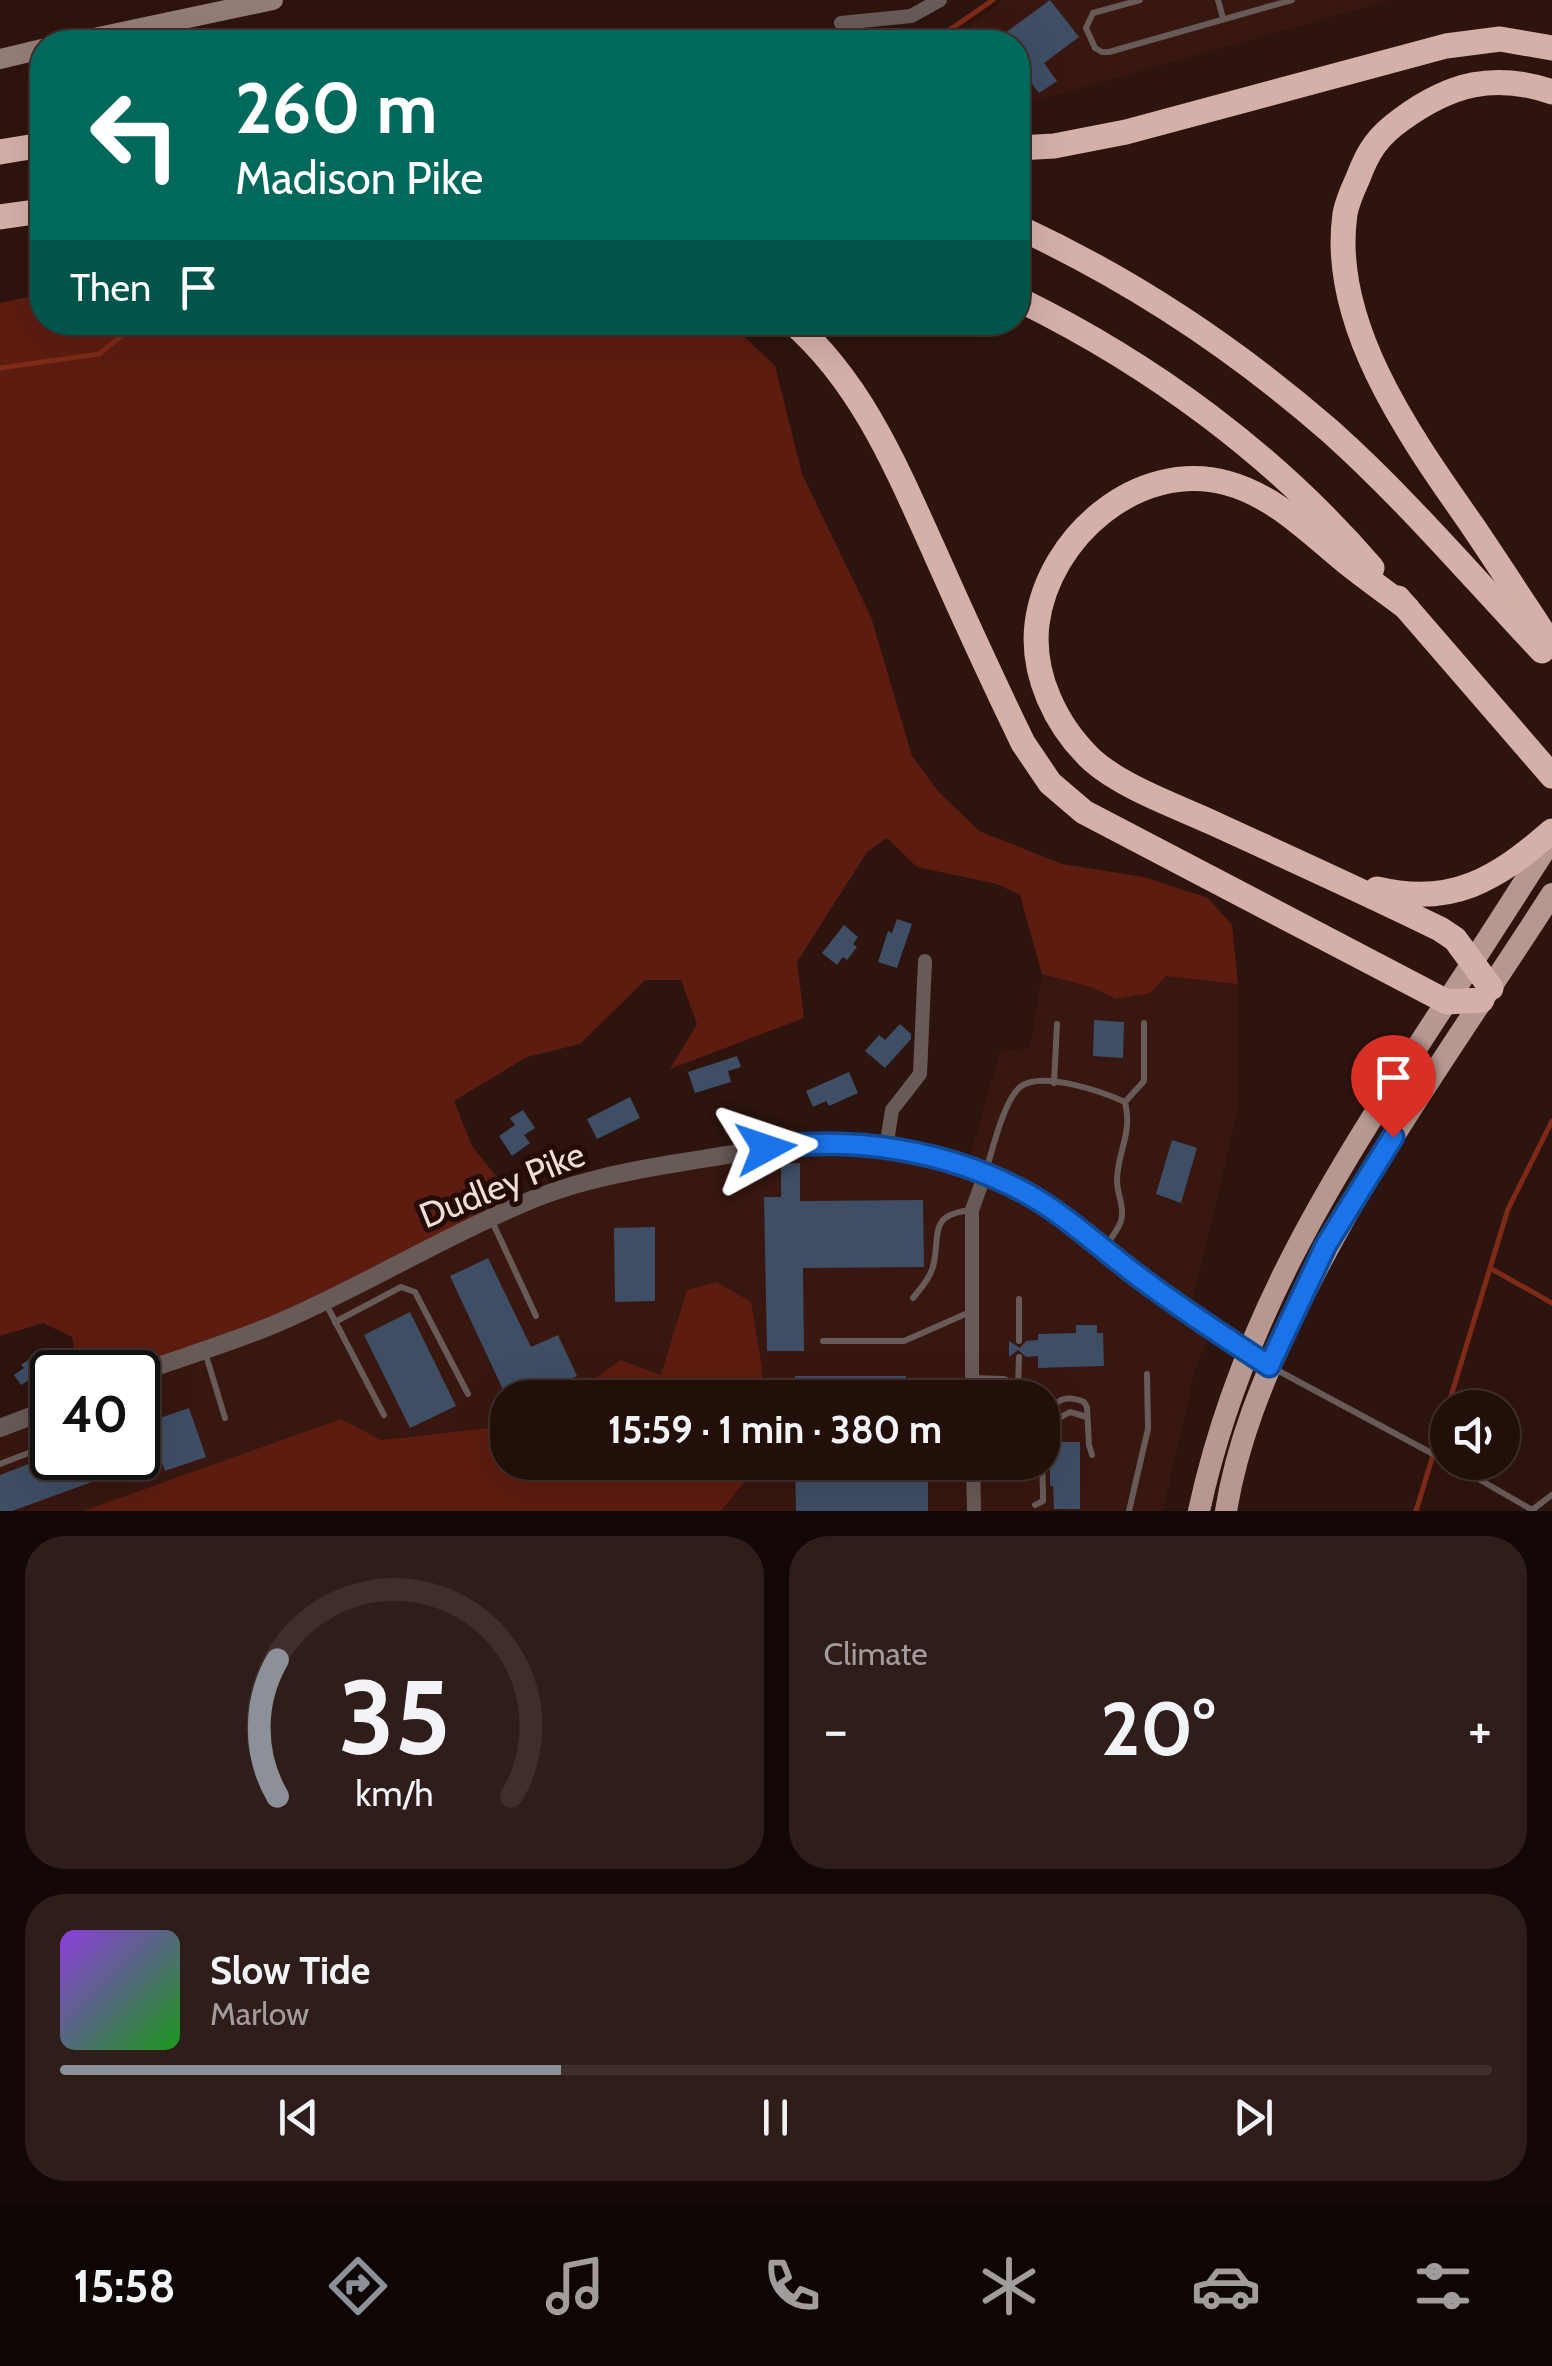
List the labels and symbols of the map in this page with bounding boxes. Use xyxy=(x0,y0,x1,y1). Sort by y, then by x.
pin xyxy=(1351,1035,1436,1138)
position arrow xyxy=(714,1096,818,1200)
street label: Dudley Pike xyxy=(413,1132,591,1237)
speed limit sign: 40 xyxy=(30,1350,160,1480)

